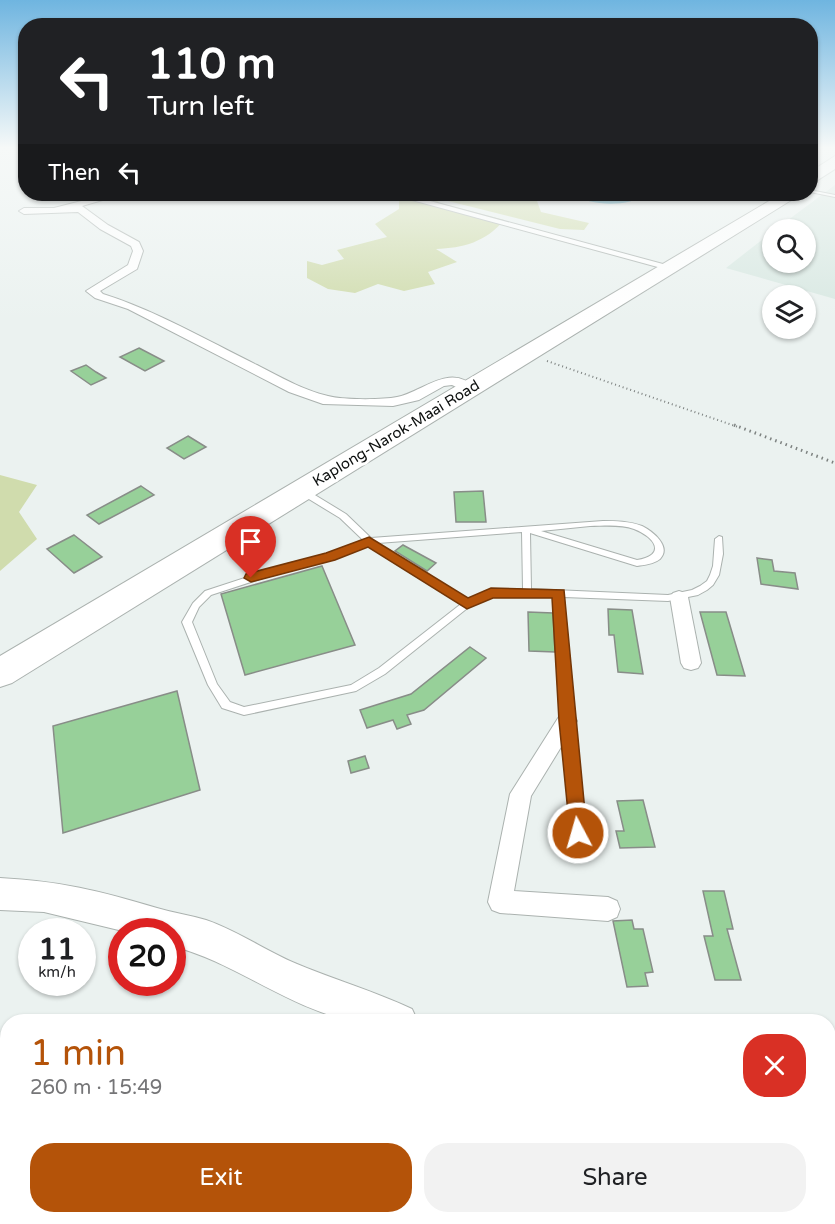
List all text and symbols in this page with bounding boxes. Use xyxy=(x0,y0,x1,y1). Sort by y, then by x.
text: 110 m xyxy=(147,39,276,90)
icon: left xyxy=(48,42,126,120)
text: Turn left xyxy=(147,90,254,123)
icon: left xyxy=(113,156,146,189)
text: Then xyxy=(48,160,101,186)
map controls xyxy=(762,219,816,339)
button: search xyxy=(762,219,816,273)
button: layers xyxy=(762,285,816,339)
street label: Kaplong-Narok-Maai Road xyxy=(309,376,483,490)
pin xyxy=(225,516,276,578)
icon: arrive xyxy=(234,525,267,558)
position arrow xyxy=(546,801,610,865)
speed limit sign: 20 xyxy=(108,918,186,996)
text: 11 xyxy=(38,931,76,968)
text: km/h xyxy=(38,963,76,981)
text: 1 min xyxy=(30,1032,126,1075)
button: close xyxy=(743,1034,806,1097)
text: 260 m · 15:49 xyxy=(30,1076,162,1100)
button: Exit xyxy=(30,1143,412,1212)
button: Share xyxy=(424,1143,806,1212)

